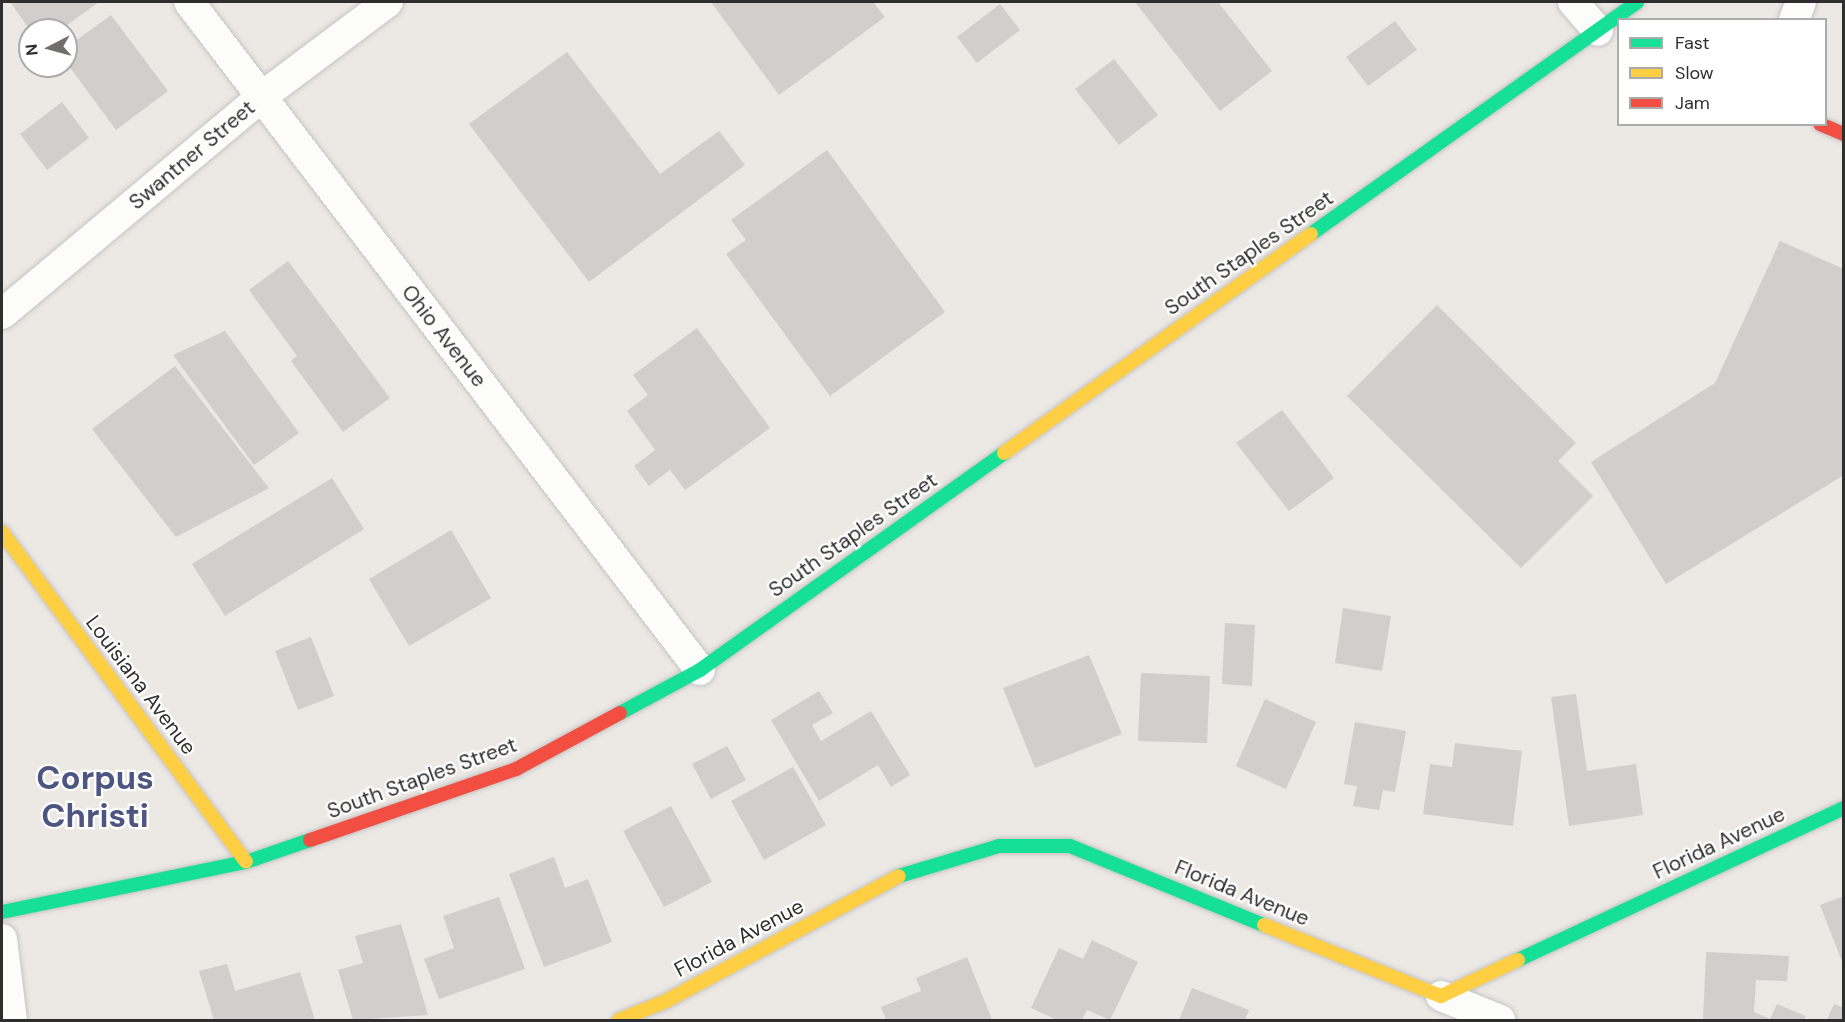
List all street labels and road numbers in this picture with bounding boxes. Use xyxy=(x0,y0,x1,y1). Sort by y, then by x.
street label: Swantner Street xyxy=(124,95,260,215)
street label: South Staples Street xyxy=(1160,185,1338,321)
street label: Ohio Avenue xyxy=(396,280,492,392)
street label: South Staples Street xyxy=(764,467,942,603)
street label: Louisiana Avenue xyxy=(81,610,201,760)
street label: South Staples Street xyxy=(324,732,520,824)
street label: Florida Avenue xyxy=(1649,801,1789,885)
street label: Florida Avenue xyxy=(1171,855,1313,931)
street label: Florida Avenue xyxy=(670,893,808,983)

